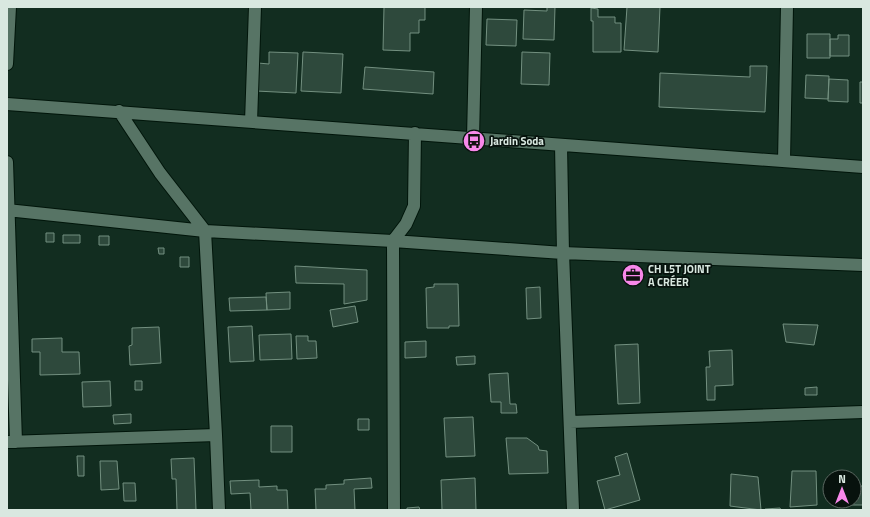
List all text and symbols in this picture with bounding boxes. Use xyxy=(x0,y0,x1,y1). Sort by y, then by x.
bus stop icon: Jardin Soda xyxy=(461,128,487,154)
place label: Jardin Soda xyxy=(490,133,544,149)
place label: CH L5T JOINT A CRÉER xyxy=(648,261,711,290)
office icon: CH L5T JOINT A CRÉER xyxy=(620,262,646,288)
north arrow xyxy=(822,469,862,509)
text: N xyxy=(838,471,846,487)

